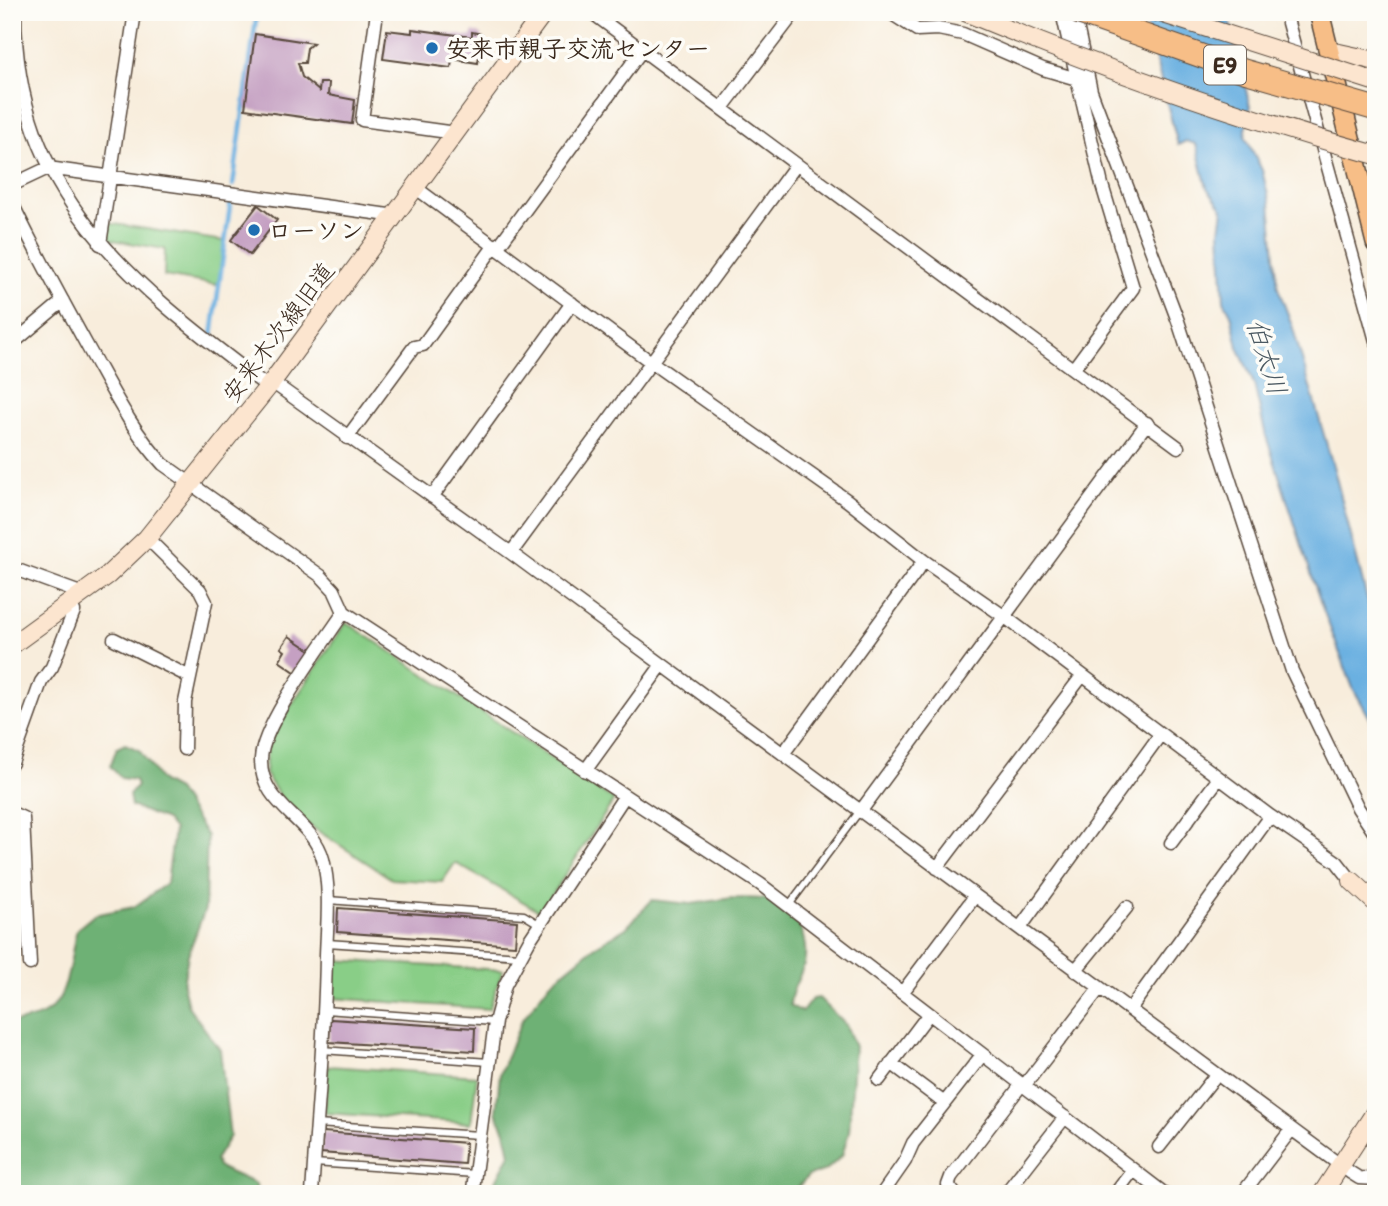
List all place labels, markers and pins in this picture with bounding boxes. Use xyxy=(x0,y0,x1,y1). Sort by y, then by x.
place label: 安来市親子交流センター xyxy=(446,34,710,63)
marker: 安来市親子交流センター xyxy=(424,40,440,56)
place label: ローソン xyxy=(268,216,364,245)
marker: ローソン xyxy=(246,222,262,238)

